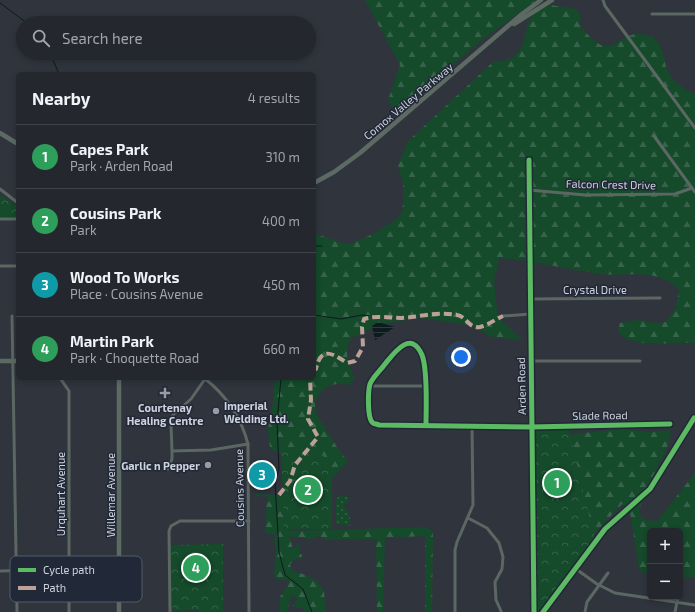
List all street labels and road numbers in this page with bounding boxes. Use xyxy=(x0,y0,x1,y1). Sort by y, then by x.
street label: Comox Valley Parkway xyxy=(361,60,455,142)
street label: Falcon Crest Drive xyxy=(566,177,656,191)
street label: Crystal Drive xyxy=(563,283,627,296)
street label: Arden Road xyxy=(514,357,528,415)
street label: Slade Road xyxy=(572,408,628,422)
street label: Cousins Avenue xyxy=(232,449,246,527)
street label: Urquhart Avenue xyxy=(54,452,67,536)
street label: Willemar Avenue xyxy=(104,453,117,537)

